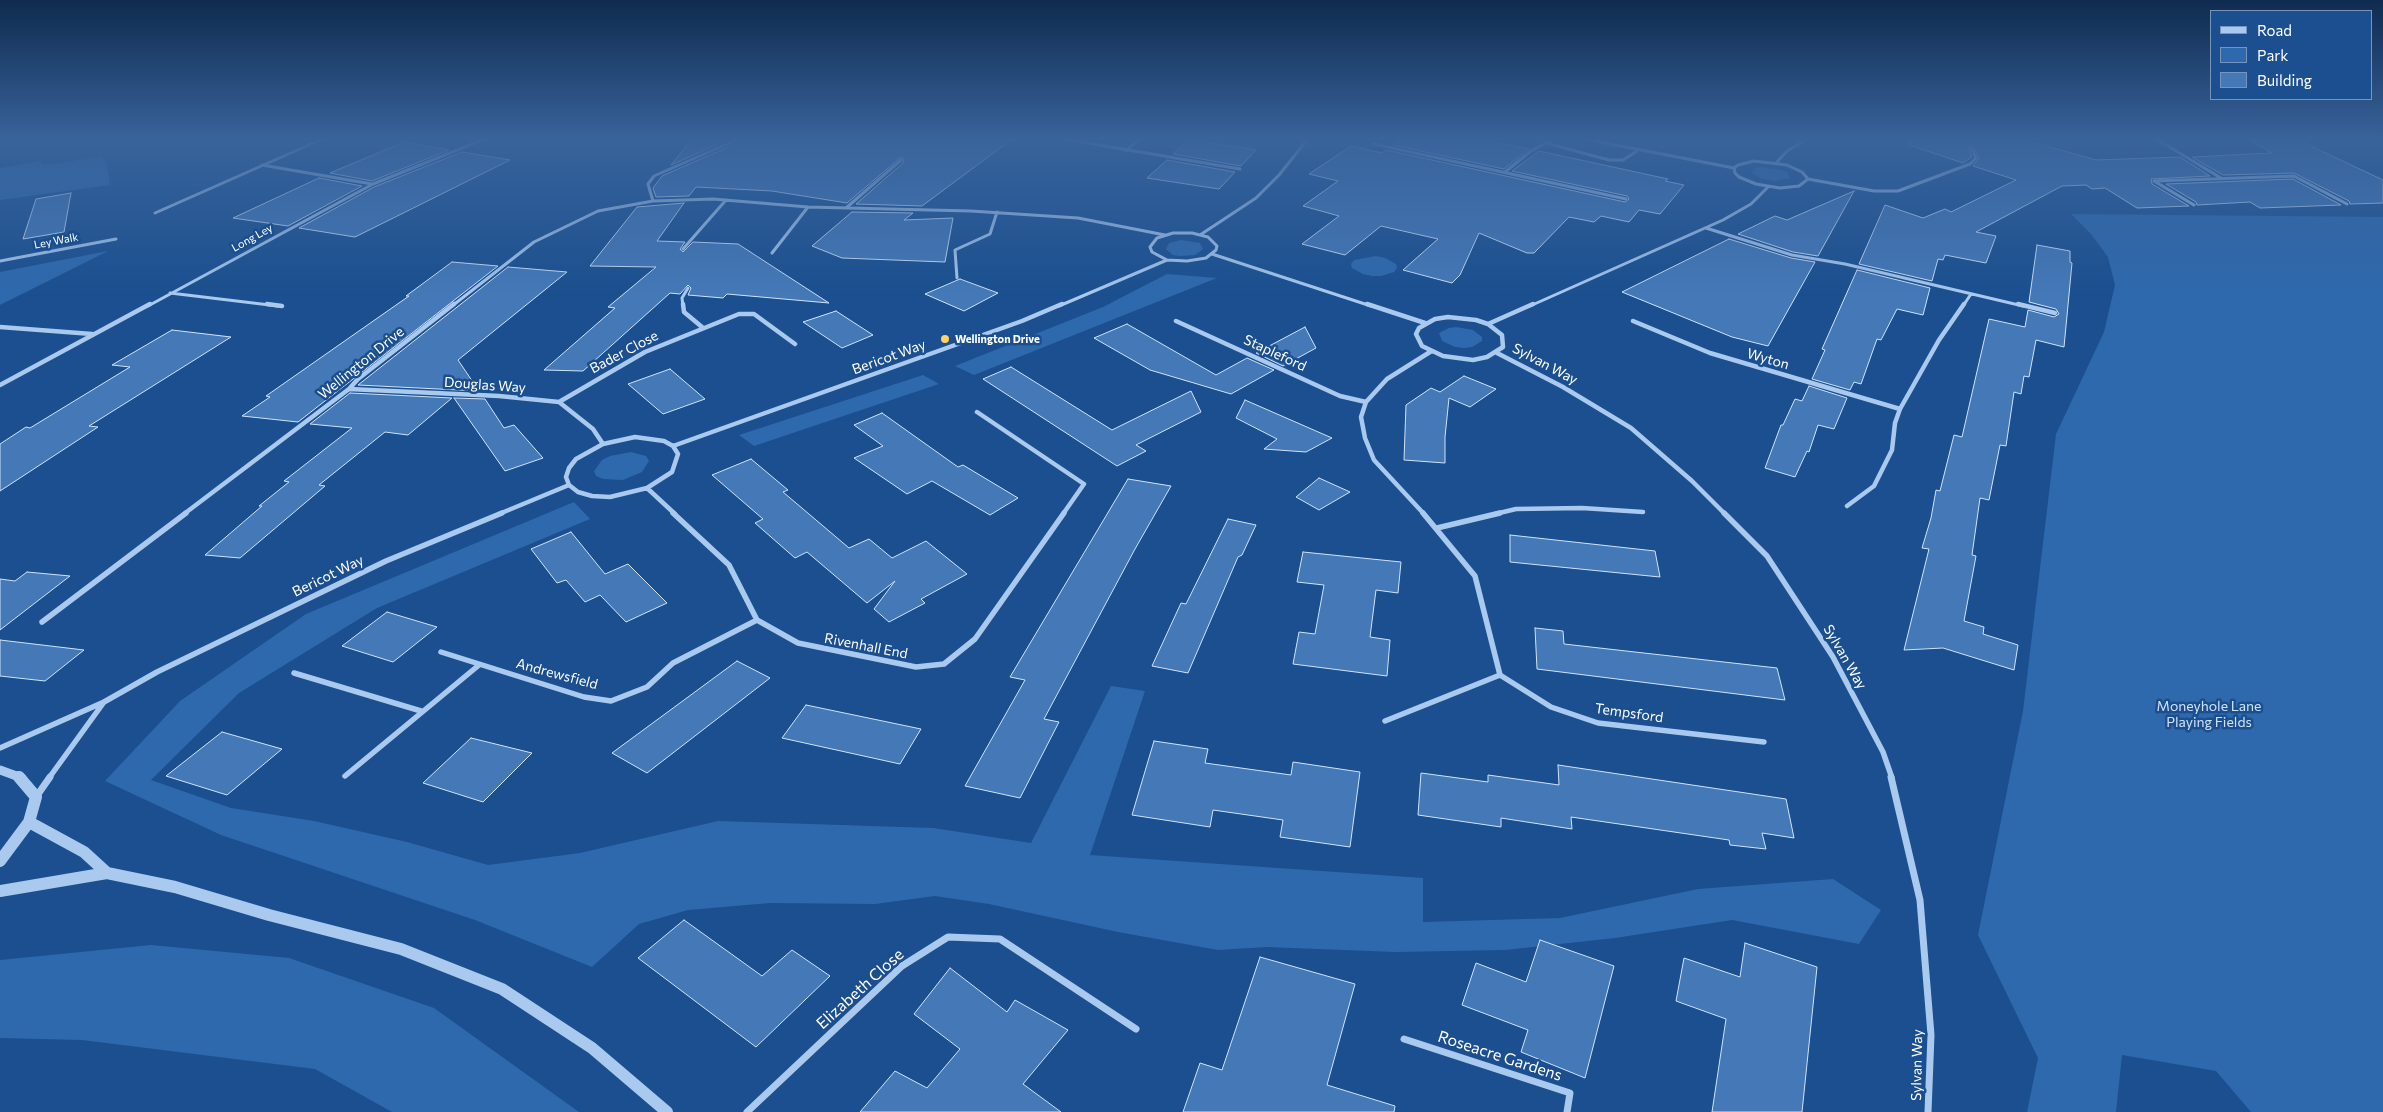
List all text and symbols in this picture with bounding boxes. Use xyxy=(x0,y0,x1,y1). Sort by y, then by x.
legend xyxy=(2210,10,2373,100)
text: Road xyxy=(2257,21,2292,39)
text: Park xyxy=(2257,46,2288,64)
text: Building xyxy=(2257,71,2312,89)
street label: Long Ley xyxy=(229,221,275,255)
street label: Ley Walk xyxy=(33,230,79,252)
street label: Wellington Drive xyxy=(315,323,407,403)
street label: Bader Close xyxy=(587,327,661,377)
street label: Stapleford xyxy=(1241,331,1309,375)
place label: Wellington Drive xyxy=(955,332,1040,346)
marker: Wellington Drive xyxy=(939,333,951,345)
street label: Bericot Way xyxy=(850,336,928,378)
street label: Sylvan Way xyxy=(1509,340,1581,388)
street label: Wyton xyxy=(1745,345,1791,373)
street label: Douglas Way xyxy=(444,374,526,396)
street label: Bericot Way xyxy=(290,552,366,600)
street label: Sylvan Way xyxy=(1820,622,1870,692)
street label: Rivenhall End xyxy=(823,630,909,662)
street label: Andrewsfield xyxy=(514,655,600,693)
park label: Moneyhole Lane Playing Fields xyxy=(2157,698,2261,730)
street label: Tempsford xyxy=(1594,700,1664,726)
street label: Elizabeth Close xyxy=(812,945,908,1033)
street label: Roseacre Gardens xyxy=(1435,1027,1565,1085)
street label: Sylvan Way xyxy=(1908,1029,1926,1101)

